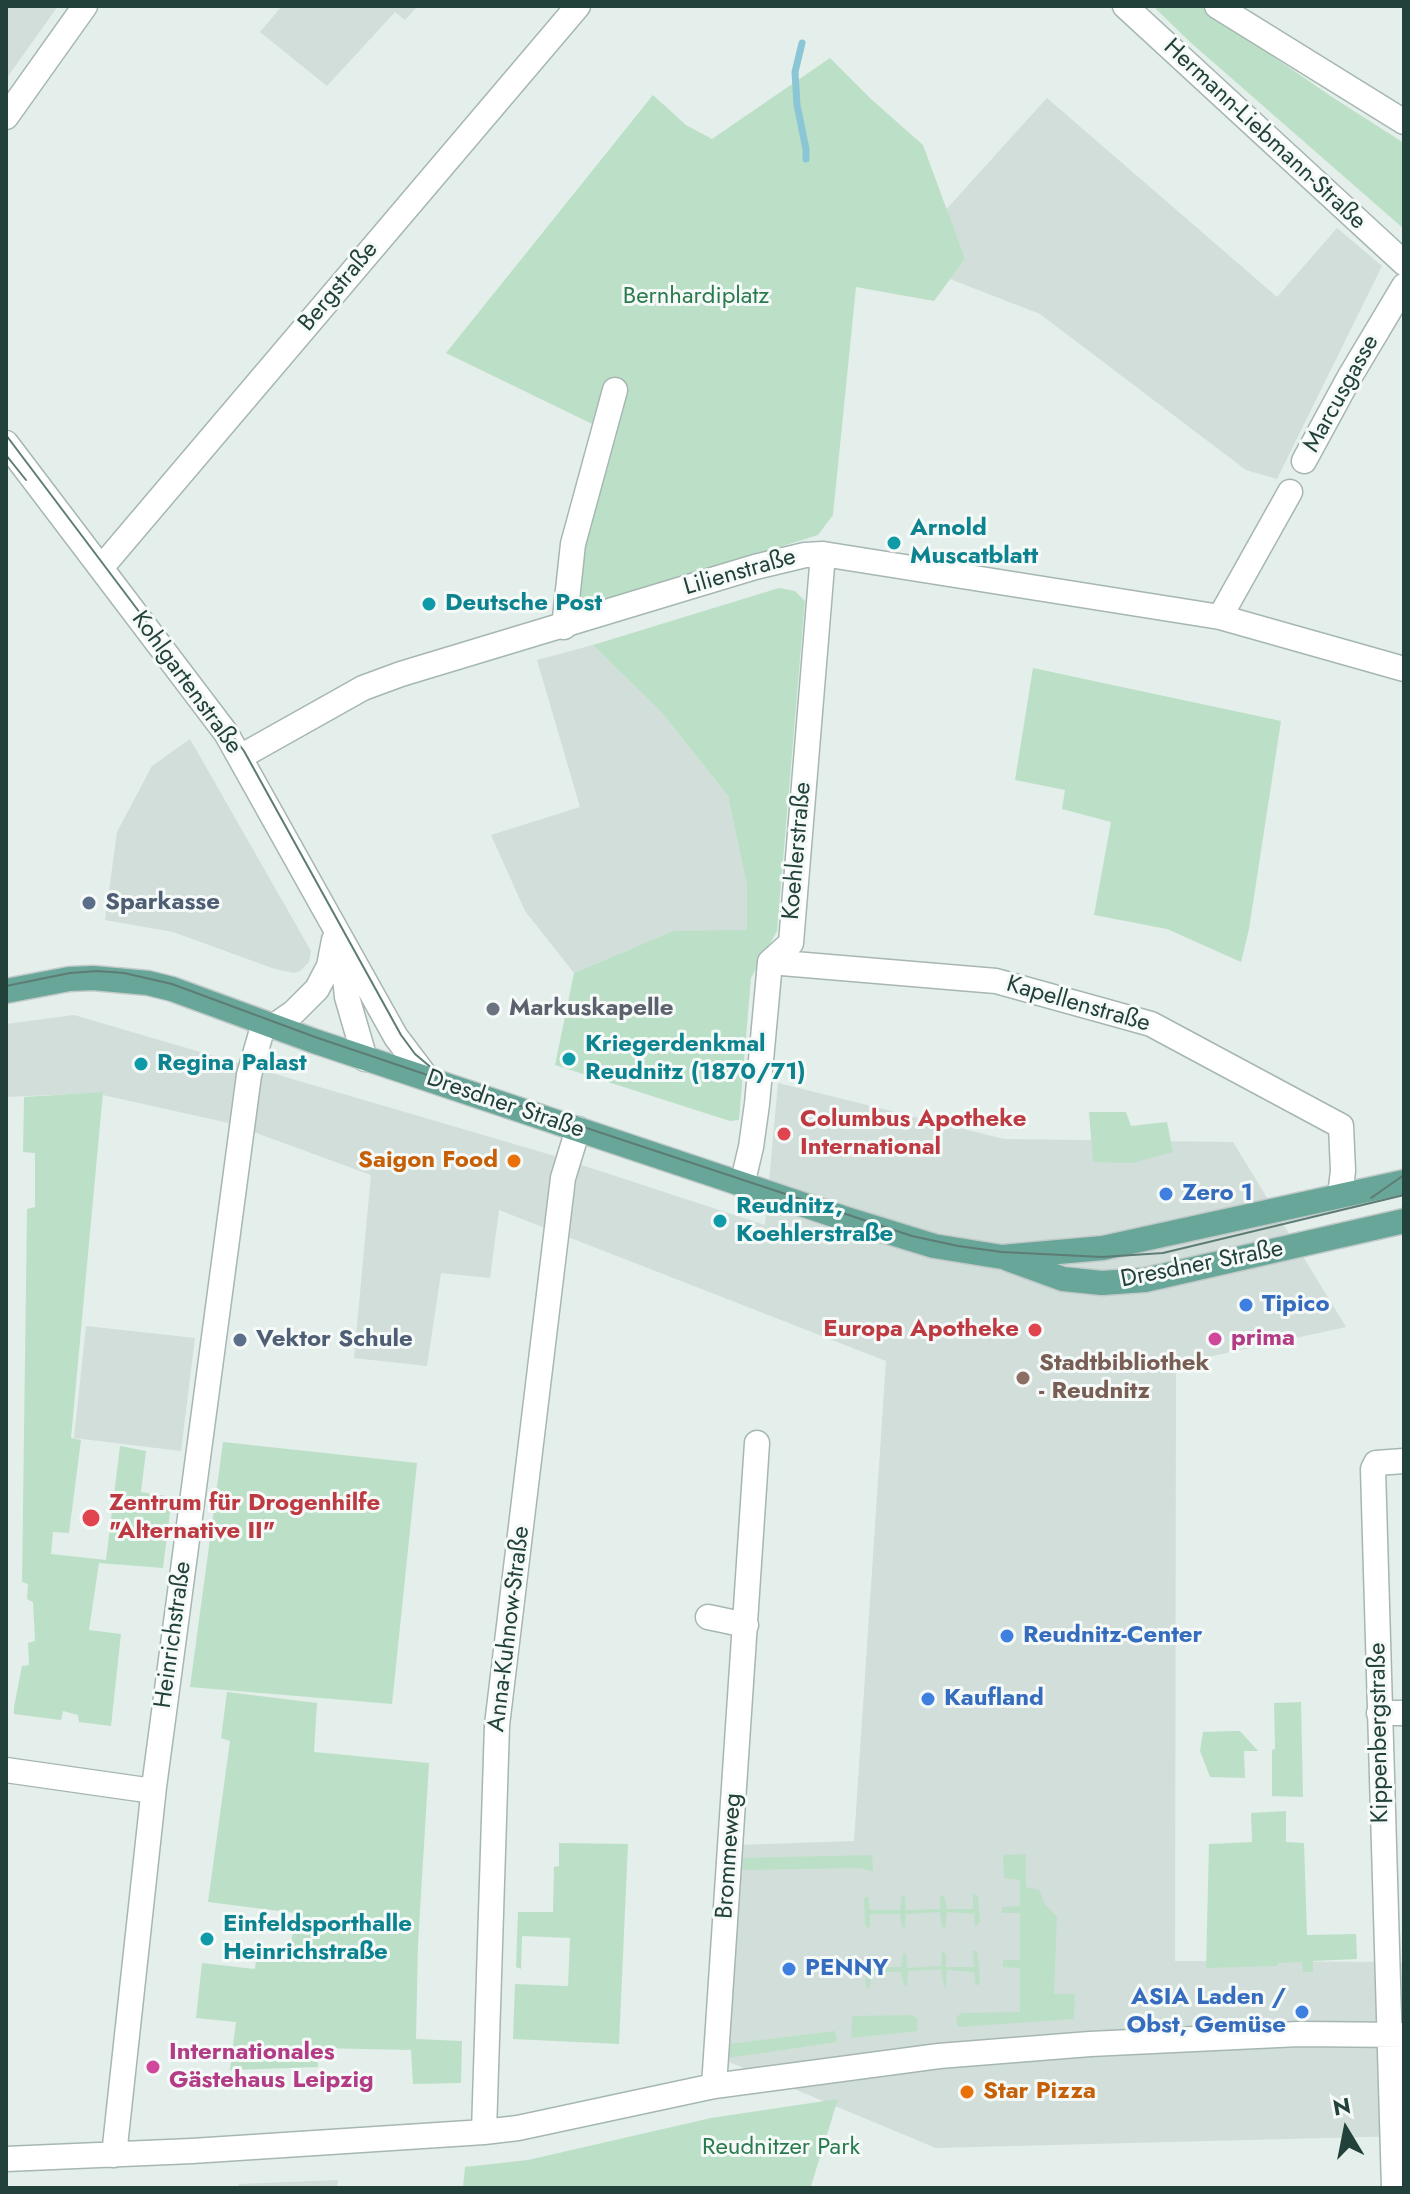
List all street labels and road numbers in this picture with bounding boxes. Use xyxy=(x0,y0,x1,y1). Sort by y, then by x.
street label: Hermann-Liebmann-Straße xyxy=(1157,34,1371,236)
street label: Bergstraße xyxy=(293,236,385,338)
street label: Marcusgasse xyxy=(1298,330,1386,458)
street label: Lilienstraße xyxy=(681,543,799,603)
street label: Kohlgartenstraße xyxy=(125,606,247,760)
street label: Koehlerstraße xyxy=(778,781,818,921)
street label: Kapellenstraße xyxy=(1003,971,1153,1039)
street label: Dresdner Straße xyxy=(422,1065,588,1145)
street label: Dresdner Straße xyxy=(1118,1235,1286,1295)
street label: Anna-Kuhnow-Straße xyxy=(483,1525,537,1733)
street label: Heinrichstraße xyxy=(149,1560,199,1710)
street label: Kippenbergstraße xyxy=(1364,1642,1396,1824)
street label: Brommeweg xyxy=(711,1792,749,1920)

